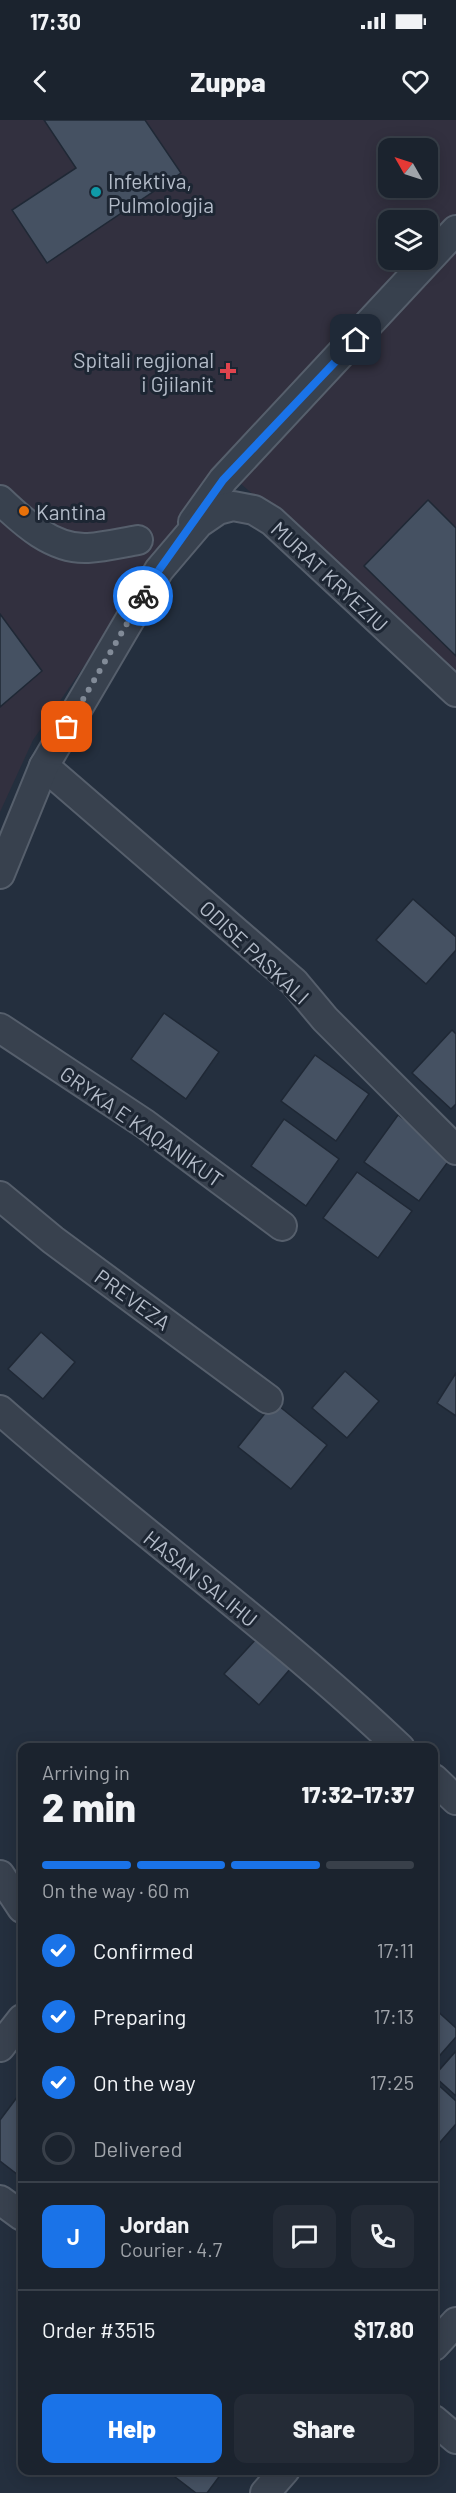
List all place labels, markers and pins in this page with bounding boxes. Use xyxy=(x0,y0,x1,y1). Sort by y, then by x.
place label: Infektiva, Pulmologjia xyxy=(108,168,214,217)
marker: Infektiva, Pulmologjia xyxy=(89,185,103,199)
pin xyxy=(330,314,381,365)
place label: Spitali regjional i Gjilanit xyxy=(73,347,214,396)
marker: Spitali regjional i Gjilanit xyxy=(219,362,237,380)
place label: Kantina xyxy=(36,499,106,524)
marker: Kantina xyxy=(17,504,31,518)
pin xyxy=(41,701,92,752)

